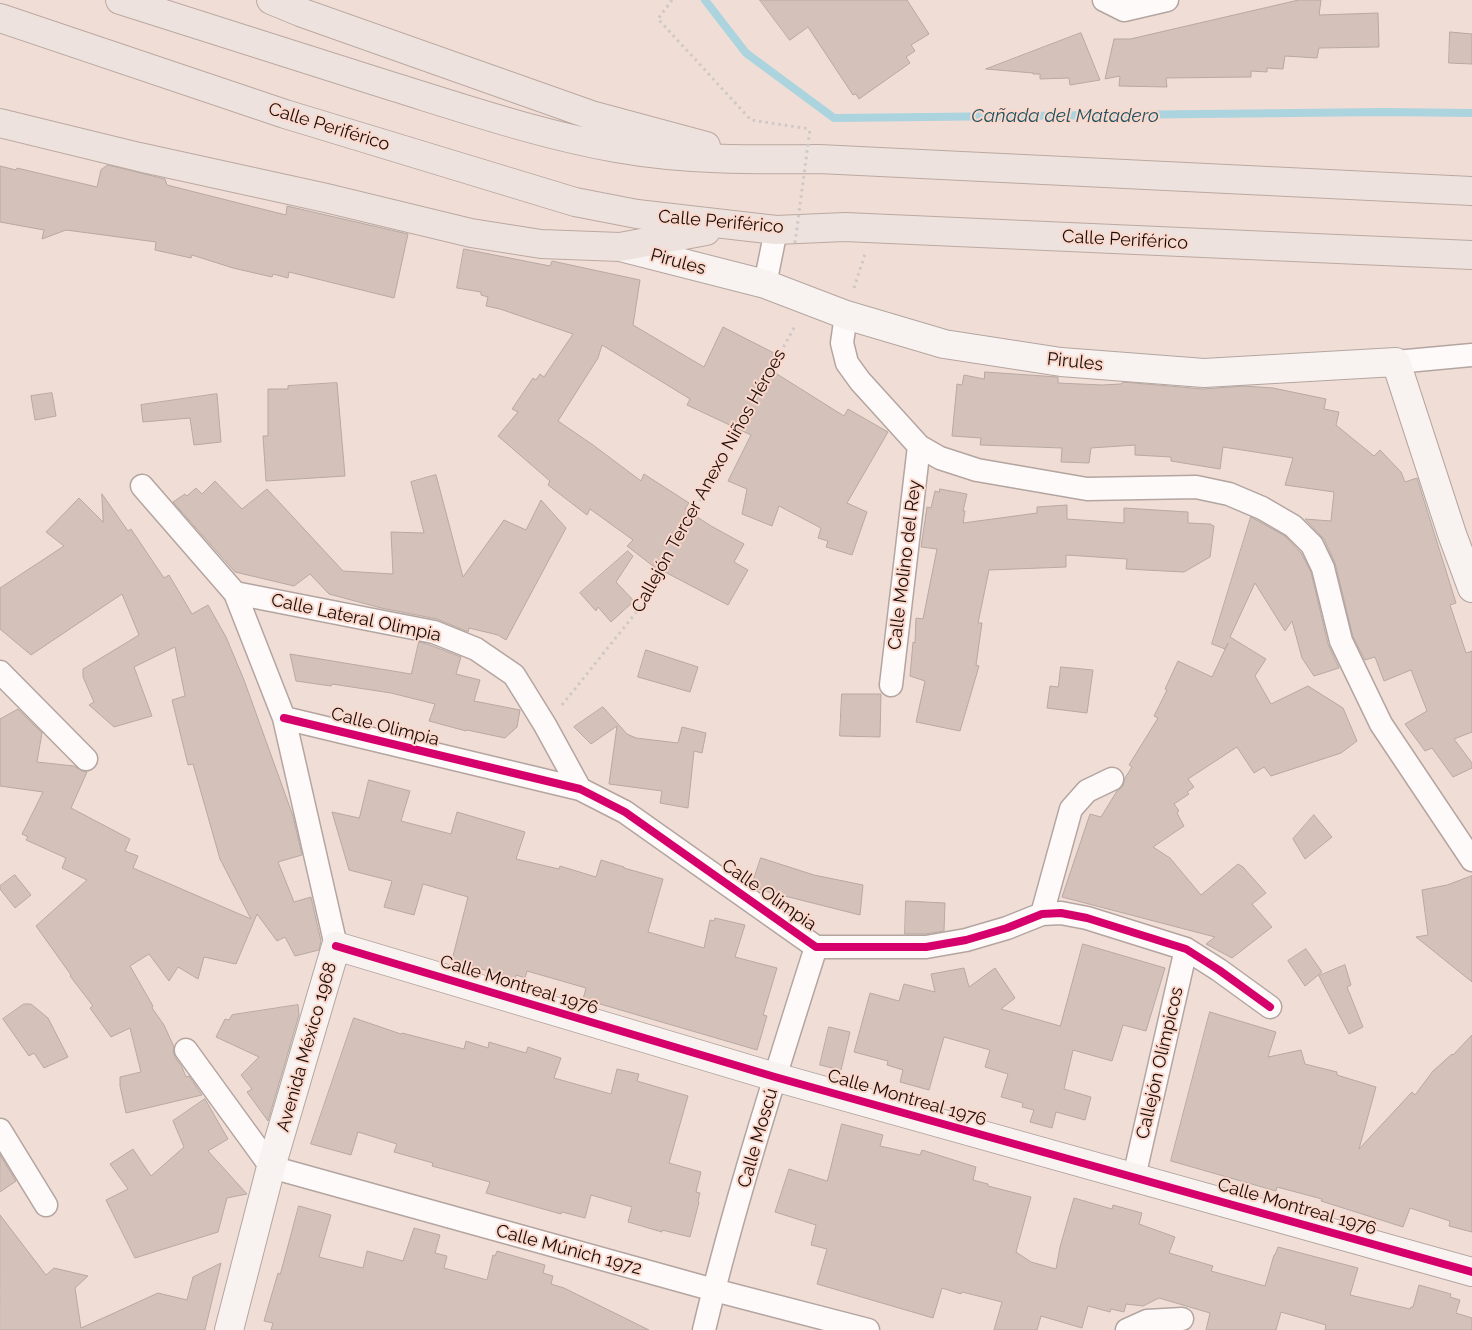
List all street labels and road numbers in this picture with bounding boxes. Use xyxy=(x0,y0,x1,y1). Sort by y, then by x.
street label: Calle Periférico xyxy=(266,98,392,156)
street label: Calle Periférico xyxy=(657,206,785,238)
street label: Calle Periférico xyxy=(1062,226,1188,254)
street label: Pirules xyxy=(648,244,708,280)
street label: Callejón Tercer Anexo Niños Héroes xyxy=(627,345,791,617)
street label: Pirules xyxy=(1046,348,1104,376)
street label: Calle Molino del Rey xyxy=(884,479,926,651)
street label: Calle Lateral Olimpia xyxy=(269,589,443,647)
street label: Calle Olimpia xyxy=(329,703,441,751)
street label: Calle Olimpia xyxy=(717,854,821,936)
street label: Calle Montreal 1976 xyxy=(437,951,601,1019)
street label: Avenida México 1968 xyxy=(272,960,342,1134)
street label: Callejón Olímpicos xyxy=(1132,985,1188,1141)
street label: Calle Montreal 1976 xyxy=(825,1065,989,1131)
street label: Calle Moscú xyxy=(733,1086,783,1190)
street label: Calle Montreal 1976 xyxy=(1215,1174,1379,1240)
street label: Calle Múnich 1972 xyxy=(494,1220,644,1280)

